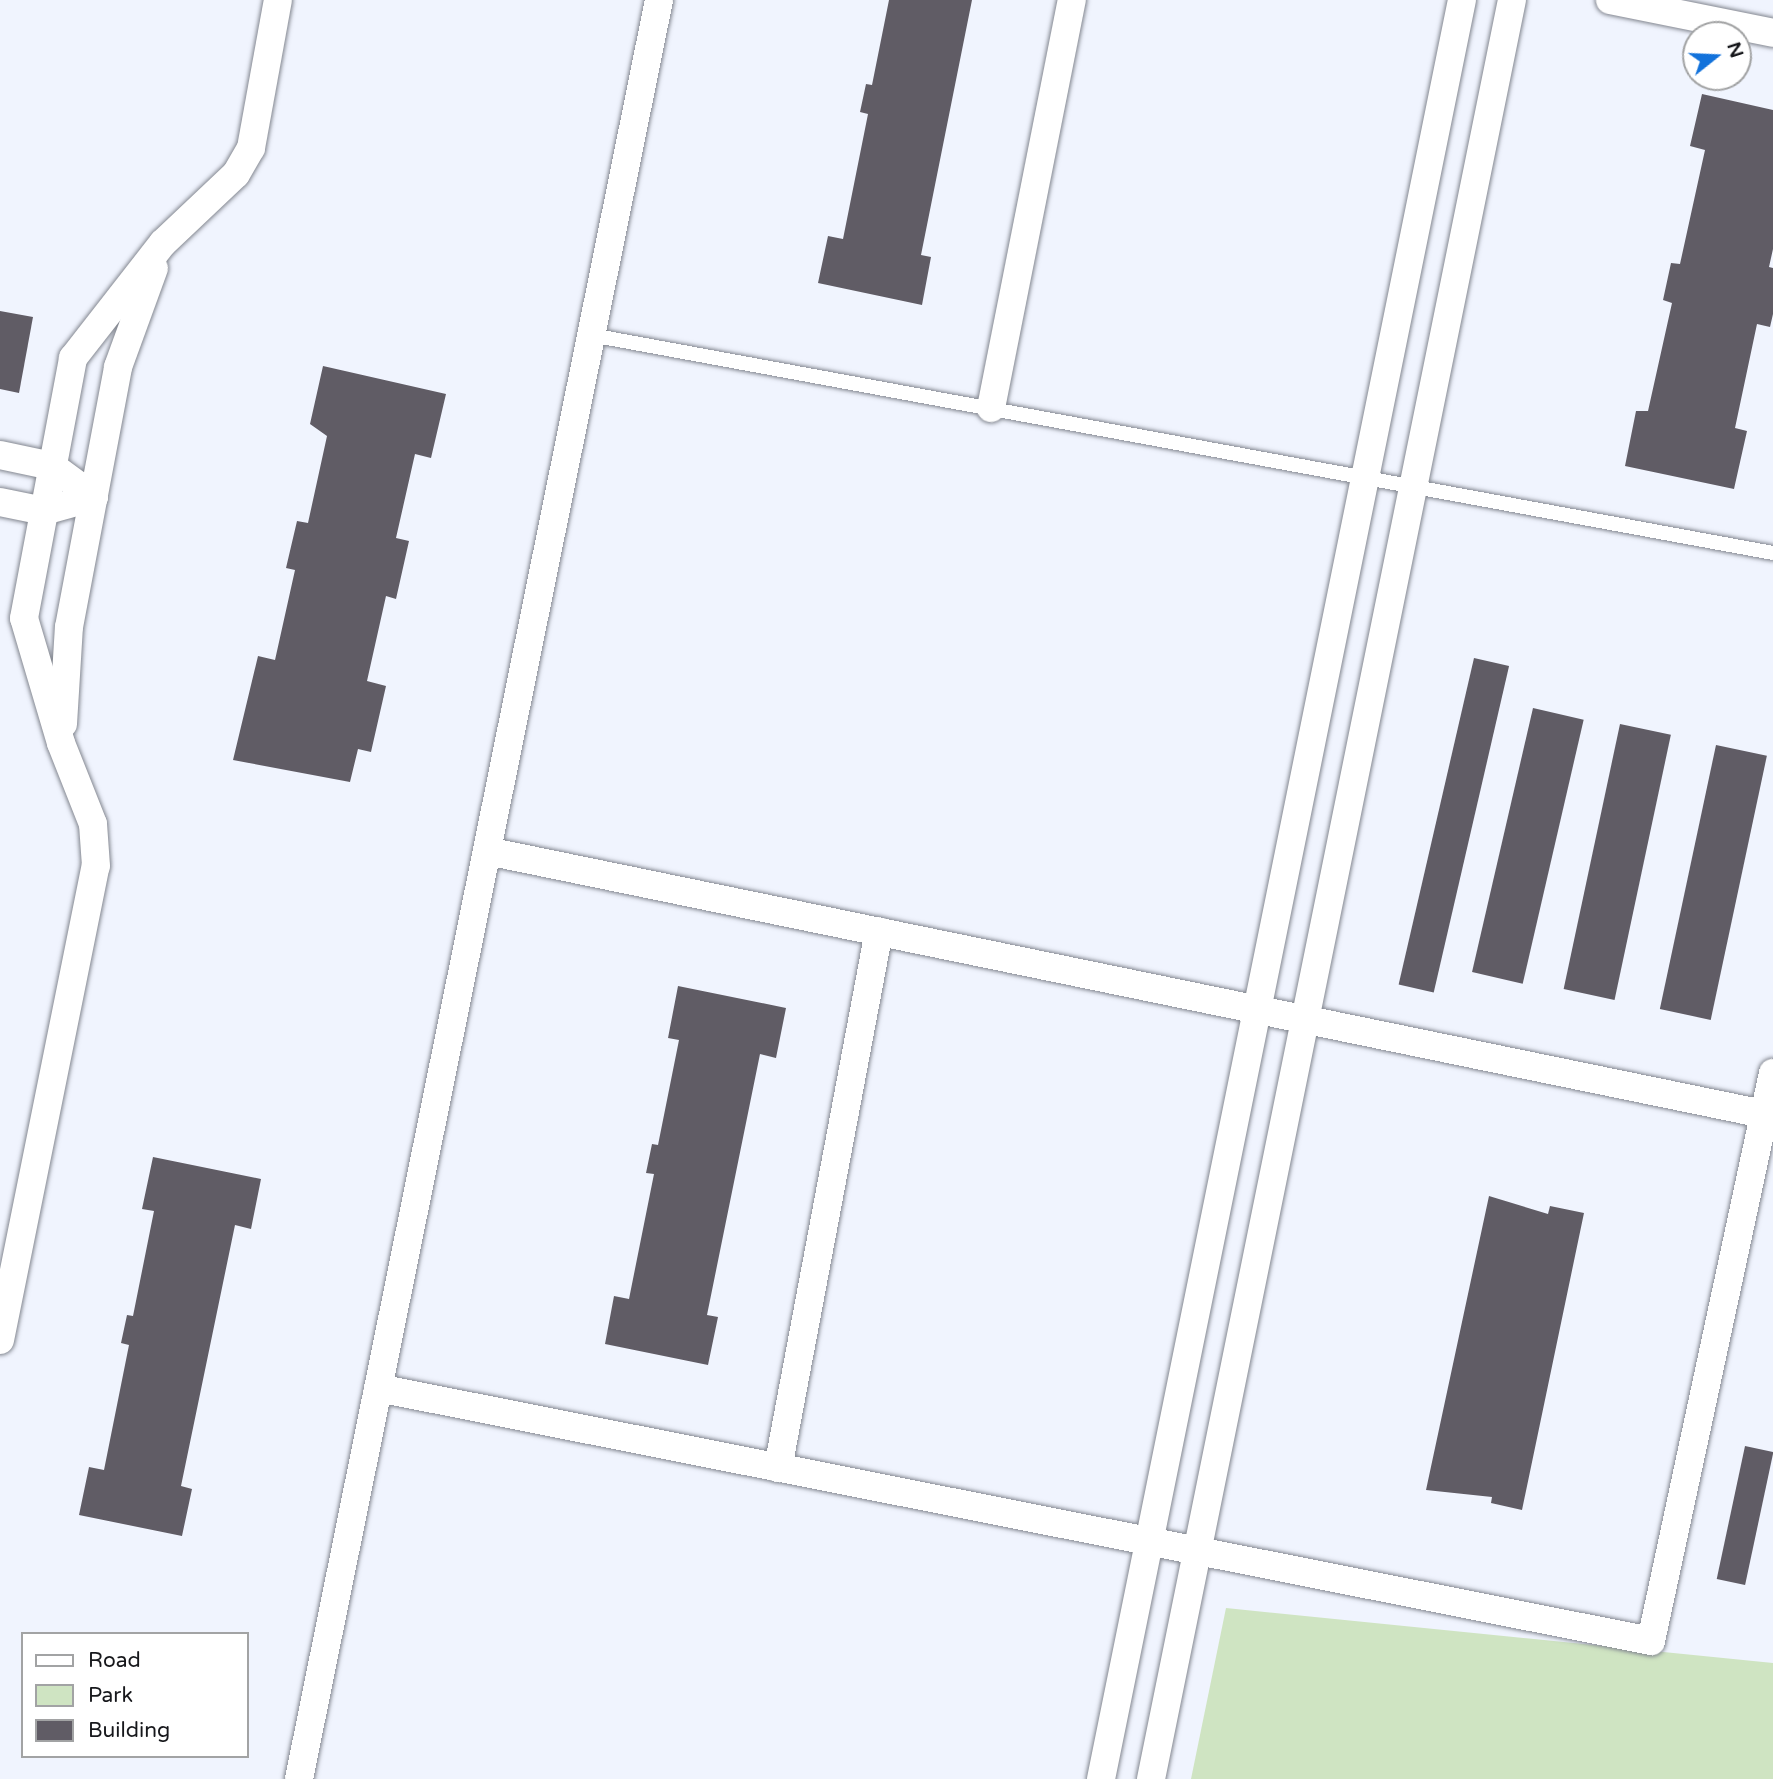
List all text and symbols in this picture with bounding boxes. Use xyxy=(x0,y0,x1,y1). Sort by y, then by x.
north arrow xyxy=(1682,21,1752,91)
text: N xyxy=(1722,39,1748,61)
legend xyxy=(21,1632,248,1758)
text: Road xyxy=(88,1648,141,1673)
text: Park xyxy=(88,1683,133,1708)
text: Building xyxy=(88,1718,170,1743)

